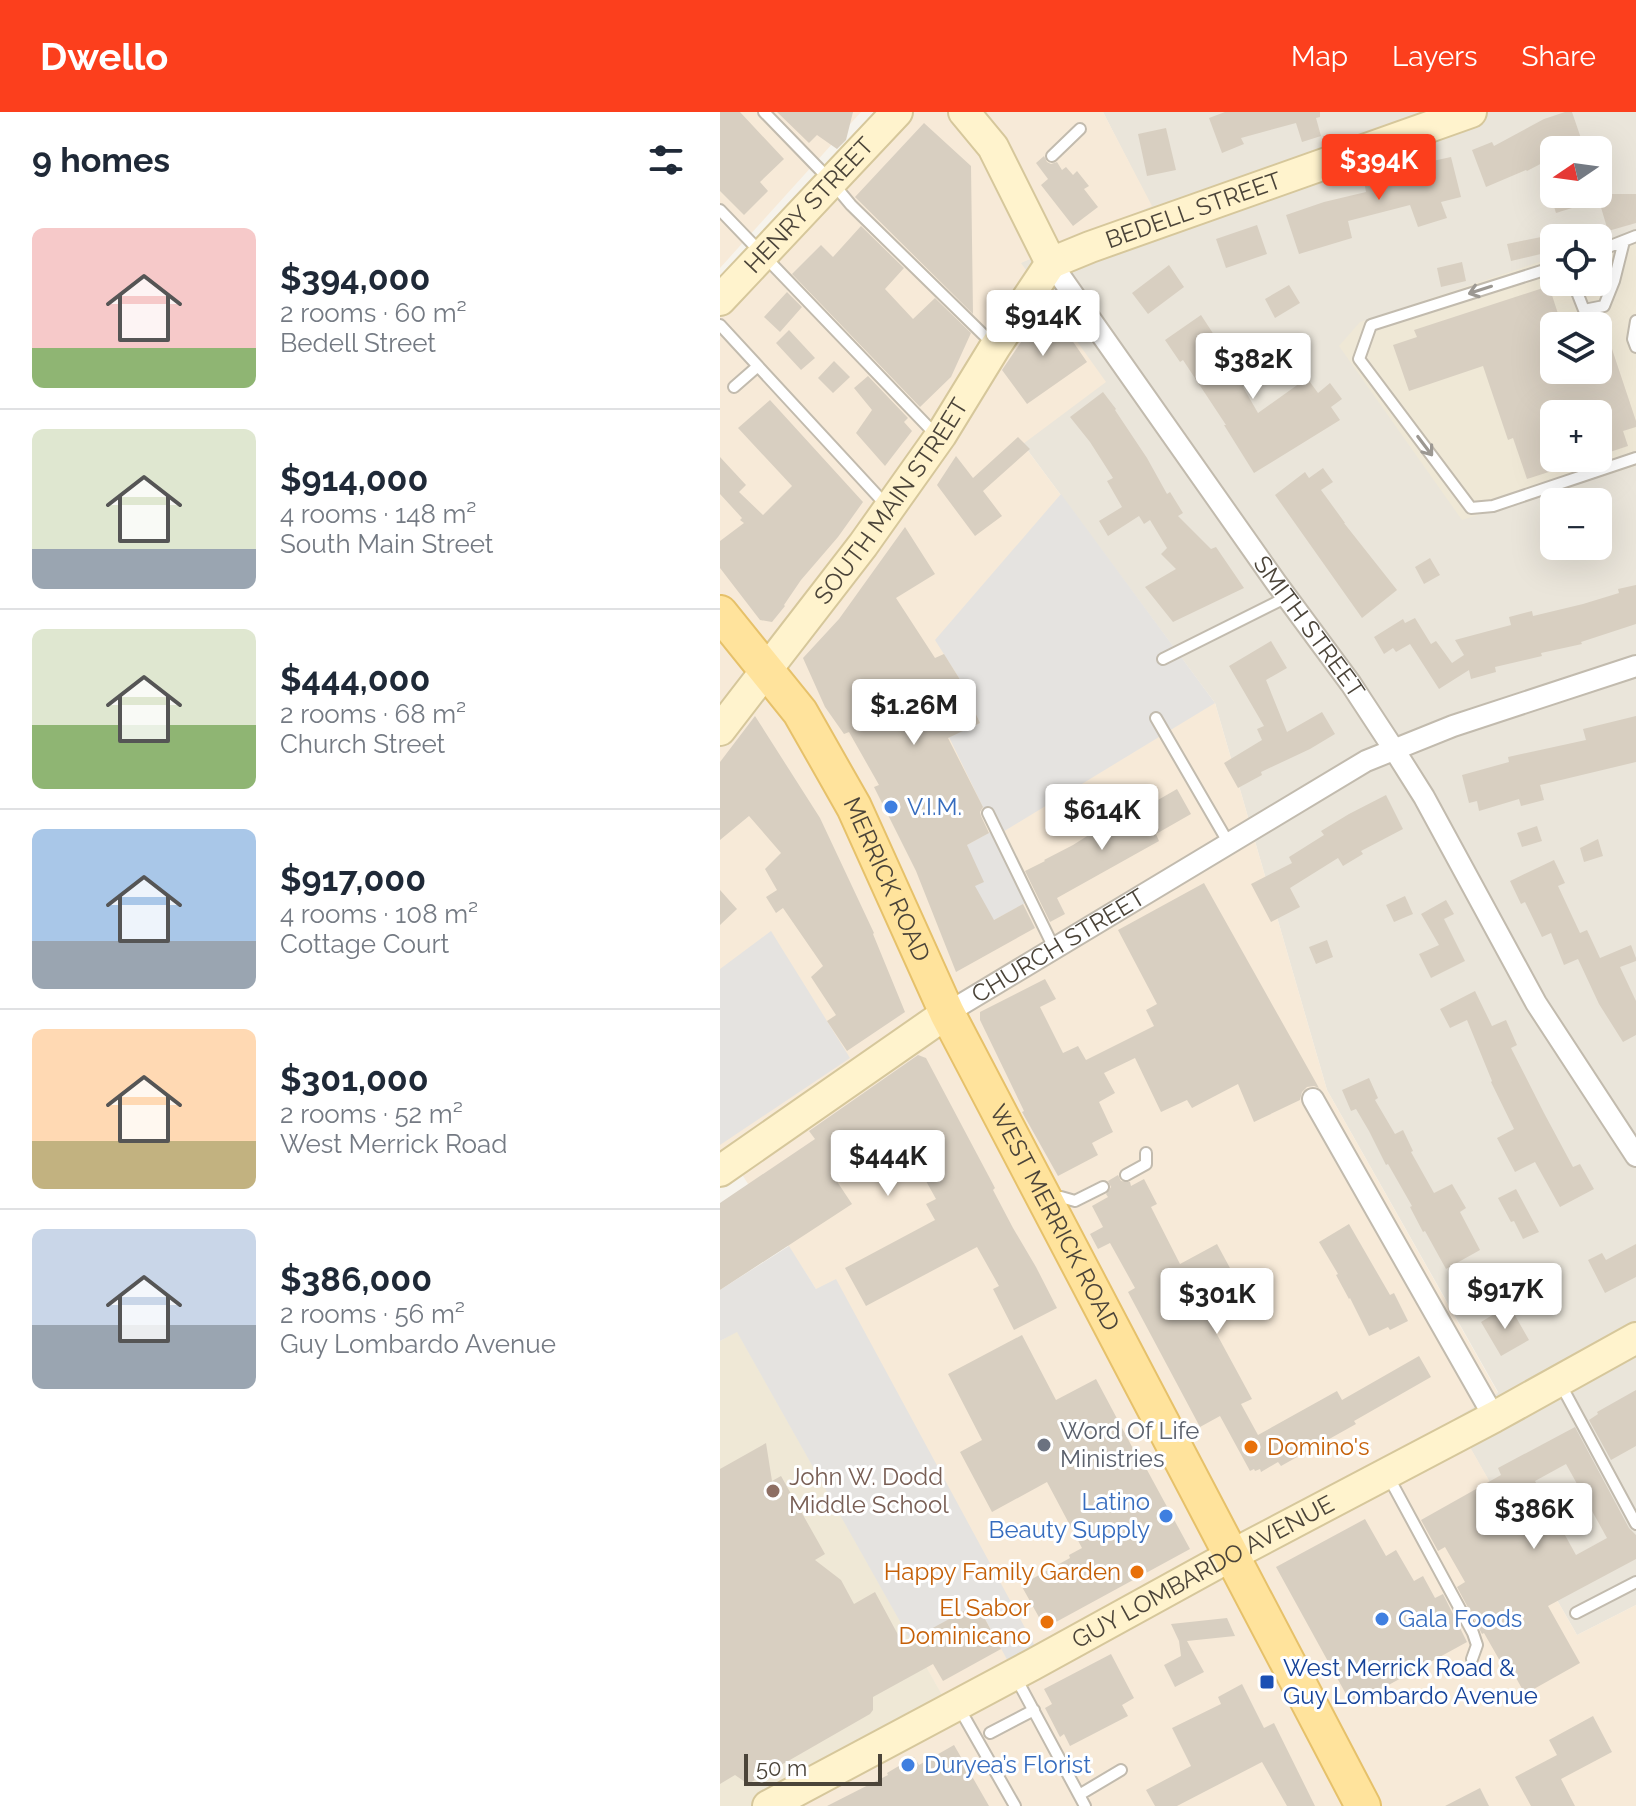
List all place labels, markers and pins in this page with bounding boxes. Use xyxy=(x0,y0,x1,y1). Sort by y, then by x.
pin: $394K xyxy=(1323,134,1435,202)
pin: $914K xyxy=(987,290,1099,358)
pin: $382K xyxy=(1197,333,1309,401)
pin: $1.26M xyxy=(849,679,979,747)
pin: $614K xyxy=(1046,784,1158,852)
place label: V.I.M. xyxy=(907,792,962,821)
marker: V.I.M. xyxy=(882,798,900,816)
pin: $444K xyxy=(832,1130,944,1198)
pin: $917K xyxy=(1449,1263,1561,1331)
pin: $301K xyxy=(1161,1268,1273,1336)
place label: Word Of Life Ministries xyxy=(1060,1416,1199,1473)
place label: Domino's xyxy=(1267,1432,1370,1461)
marker: Word Of Life Ministries xyxy=(1035,1436,1053,1454)
marker: Domino's xyxy=(1242,1438,1260,1456)
place label: John W. Dodd Middle School xyxy=(789,1462,949,1519)
marker: John W. Dodd Middle School xyxy=(764,1482,782,1500)
pin: $386K xyxy=(1478,1483,1590,1551)
place label: Latino Beauty Supply xyxy=(988,1487,1150,1544)
marker: Latino Beauty Supply xyxy=(1157,1507,1175,1525)
place label: Happy Family Garden xyxy=(884,1557,1121,1586)
marker: Happy Family Garden xyxy=(1128,1563,1146,1581)
place label: El Sabor Dominicano xyxy=(899,1593,1032,1650)
place label: Gala Foods xyxy=(1398,1604,1522,1633)
marker: Gala Foods xyxy=(1373,1610,1391,1628)
marker: El Sabor Dominicano xyxy=(1038,1613,1056,1631)
place label: West Merrick Road & Guy Lombardo Avenue xyxy=(1283,1653,1538,1710)
marker: West Merrick Road & Guy Lombardo Avenue xyxy=(1258,1673,1276,1691)
place label: Duryea’s Florist xyxy=(924,1750,1091,1779)
marker: Duryea’s Florist xyxy=(899,1756,917,1774)

